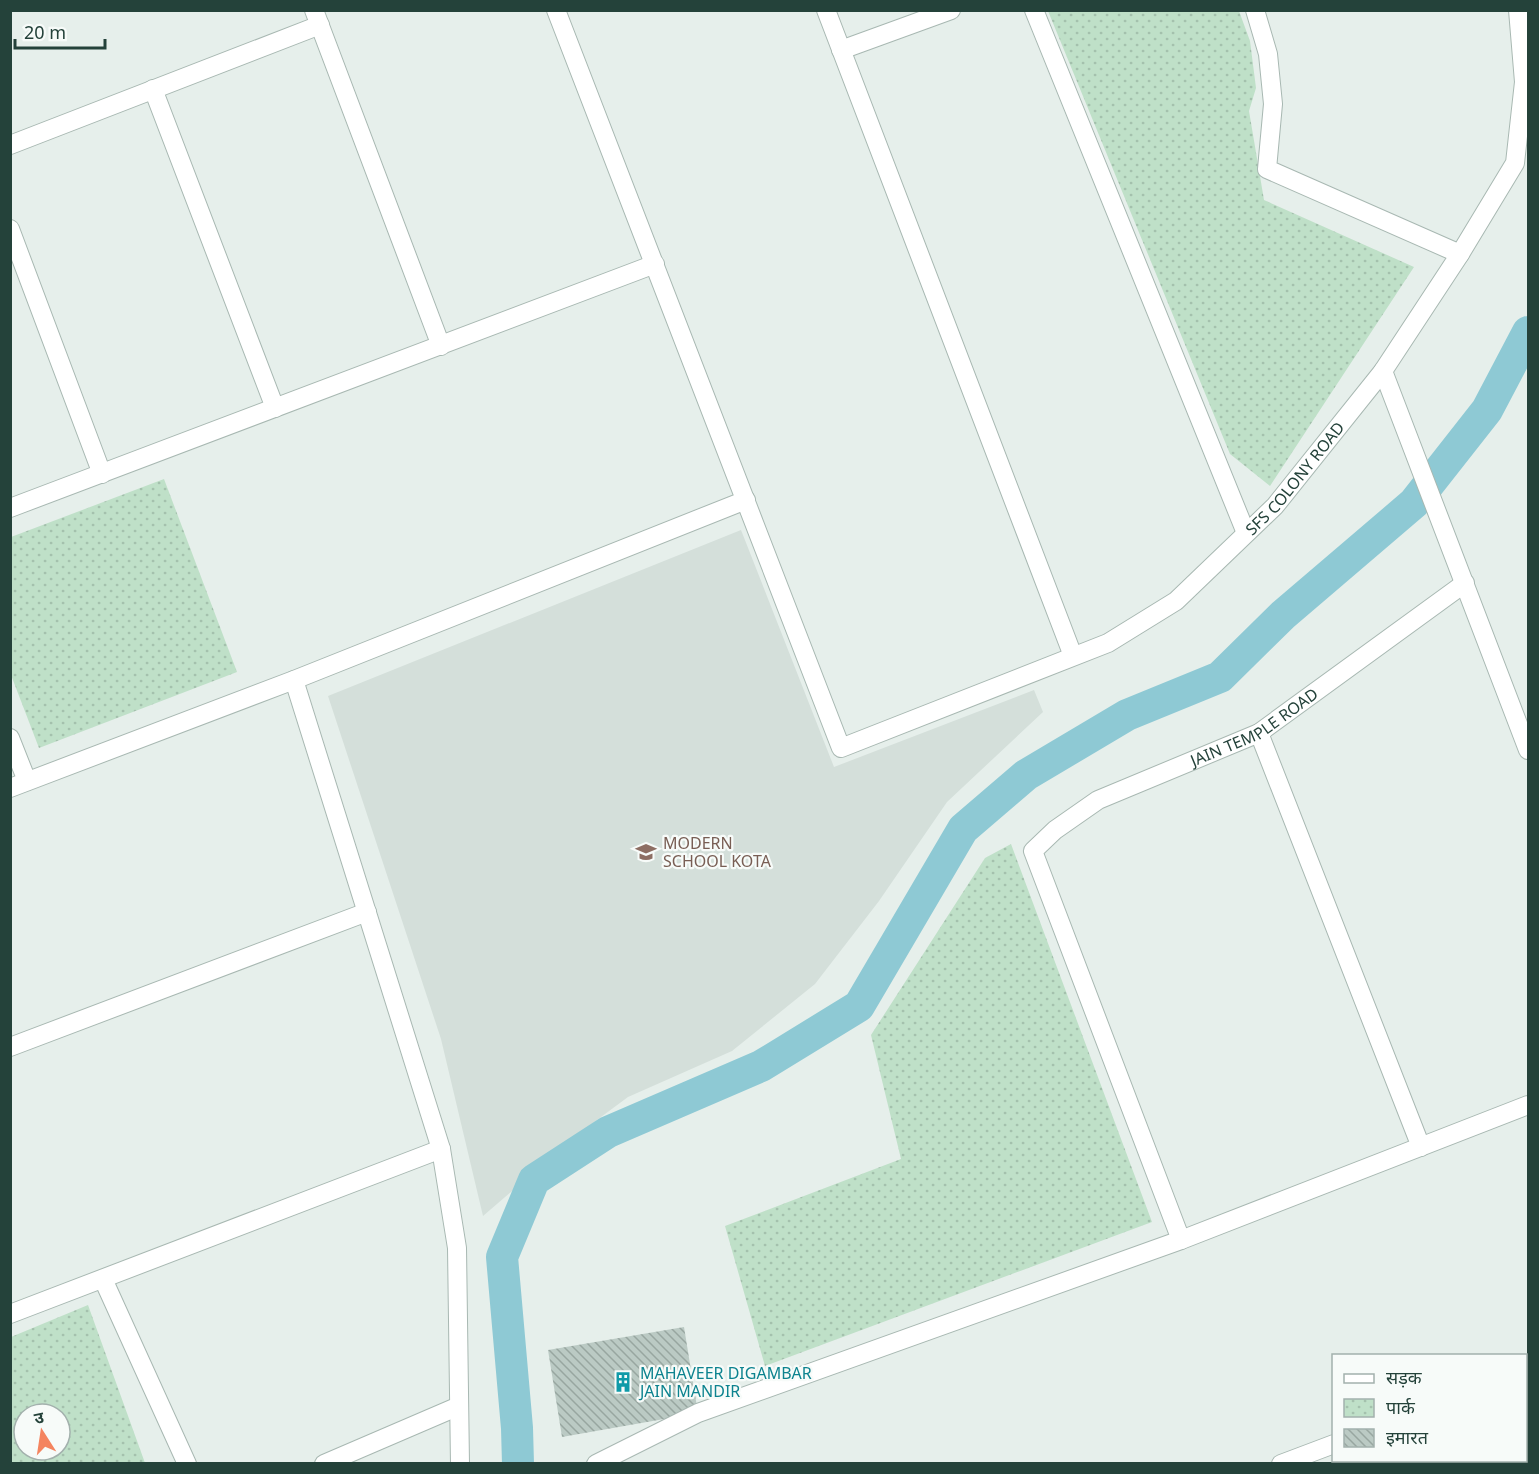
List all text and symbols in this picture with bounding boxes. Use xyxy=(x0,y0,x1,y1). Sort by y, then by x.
scale bar xyxy=(15,12,105,50)
text: 20 m xyxy=(24,20,66,44)
street label: SFS COLONY ROAD xyxy=(1240,417,1349,540)
street label: JAIN TEMPLE ROAD xyxy=(1185,683,1322,772)
place label: MODERN SCHOOL KOTA xyxy=(663,832,772,872)
school or university icon: MODERN SCHOOL KOTA xyxy=(634,840,658,864)
legend xyxy=(1332,1354,1527,1462)
place label: MAHAVEER DIGAMBAR JAIN MANDIR xyxy=(638,1362,812,1402)
text: सड़क xyxy=(1386,1365,1423,1389)
building icon: MAHAVEER DIGAMBAR JAIN MANDIR xyxy=(611,1370,635,1394)
text: पार्क xyxy=(1386,1395,1416,1419)
north arrow xyxy=(12,1402,72,1462)
text: उ xyxy=(32,1405,46,1429)
text: इमारत xyxy=(1386,1425,1429,1449)

